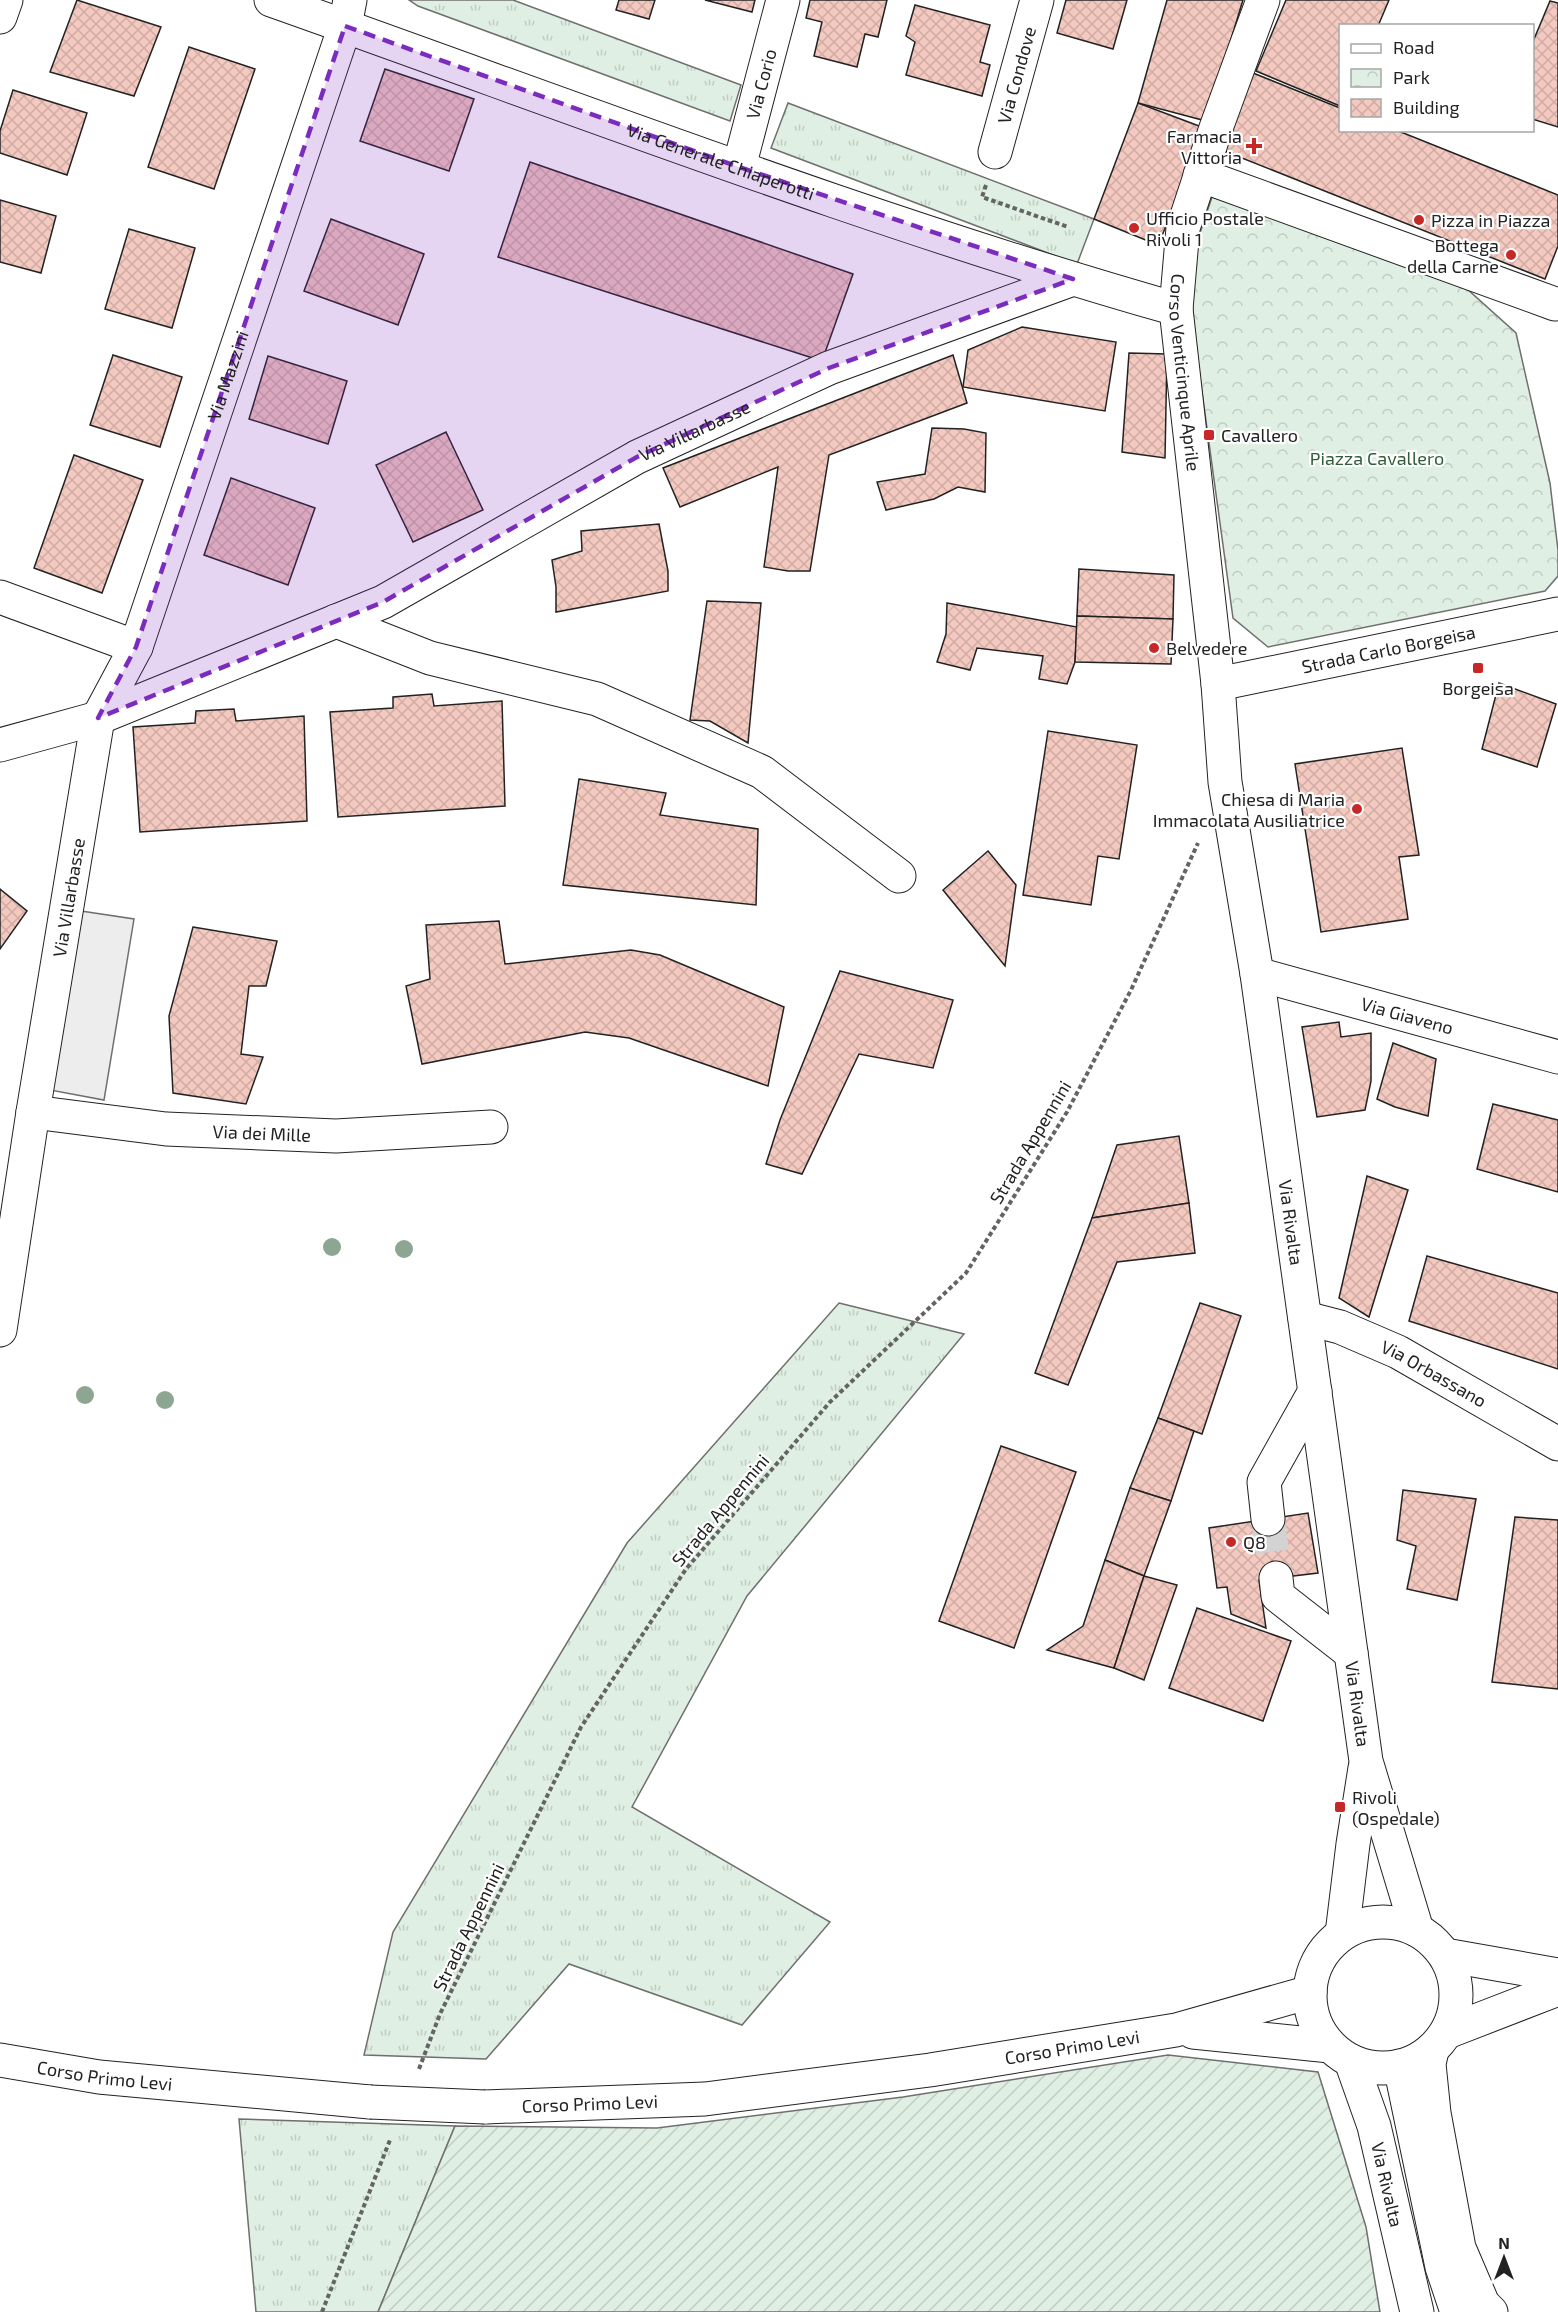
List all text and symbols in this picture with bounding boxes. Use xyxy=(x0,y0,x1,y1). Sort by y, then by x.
street label: Via Condove xyxy=(992,24,1040,126)
legend xyxy=(1339,24,1534,132)
text: Road xyxy=(1393,36,1434,58)
street label: Via Corio xyxy=(741,46,781,121)
text: Park xyxy=(1393,66,1430,88)
text: Building xyxy=(1393,96,1460,118)
street label: Via Generale Chiaperotti xyxy=(624,118,818,204)
place label: Farmacia Vittoria xyxy=(1167,125,1242,168)
marker: Farmacia Vittoria xyxy=(1247,139,1261,153)
place label: Ufficio Postale Rivoli 1 xyxy=(1146,207,1264,250)
place label: Pizza in Piazza xyxy=(1431,209,1550,231)
marker: Pizza in Piazza xyxy=(1412,213,1426,227)
marker: Ufficio Postale Rivoli 1 xyxy=(1127,221,1141,235)
place label: Bottega della Carne xyxy=(1407,234,1499,277)
marker: Bottega della Carne xyxy=(1504,248,1518,262)
street label: Corso Venticinque Aprile xyxy=(1165,273,1205,472)
street label: Via Mazzini xyxy=(202,328,253,423)
street label: Via Villarbasse xyxy=(635,395,754,466)
place label: Cavallero xyxy=(1221,424,1298,446)
marker: Cavallero xyxy=(1202,428,1216,442)
park label: Piazza Cavallero xyxy=(1310,447,1444,469)
street label: Strada Carlo Borgeisa xyxy=(1300,620,1477,678)
place label: Belvedere xyxy=(1166,637,1248,659)
marker: Belvedere xyxy=(1147,641,1161,655)
marker: Borgeisa xyxy=(1471,661,1485,675)
place label: Borgeisa xyxy=(1442,677,1514,699)
place label: Chiesa di Maria Immacolata Ausiliatrice xyxy=(1153,788,1345,831)
marker: Chiesa di Maria Immacolata Ausiliatrice xyxy=(1350,802,1364,816)
street label: Via Villarbasse xyxy=(48,836,89,959)
street label: Via Giaveno xyxy=(1359,992,1456,1039)
street label: Strada Appennini xyxy=(985,1076,1075,1208)
street label: Via dei Mille xyxy=(212,1120,311,1146)
street label: Via Rivalta xyxy=(1275,1178,1308,1267)
street label: Via Orbassano xyxy=(1378,1335,1491,1412)
street label: Strada Appennini xyxy=(667,1449,773,1571)
place label: Q8 xyxy=(1243,1531,1266,1553)
marker: Q8 xyxy=(1224,1535,1238,1549)
street label: Via Rivalta xyxy=(1341,1660,1375,1748)
place label: Rivoli (Ospedale) xyxy=(1352,1786,1440,1829)
marker: Rivoli (Ospedale) xyxy=(1333,1800,1347,1814)
street label: Strada Appennini xyxy=(427,1859,509,1995)
street label: Corso Primo Levi xyxy=(1003,2025,1141,2069)
street label: Corso Primo Levi xyxy=(35,2056,173,2095)
street label: Corso Primo Levi xyxy=(521,2090,658,2117)
street label: Via Rivalta xyxy=(1367,2140,1408,2229)
north arrow xyxy=(1474,2228,1534,2288)
text: N xyxy=(1498,2233,1510,2252)

